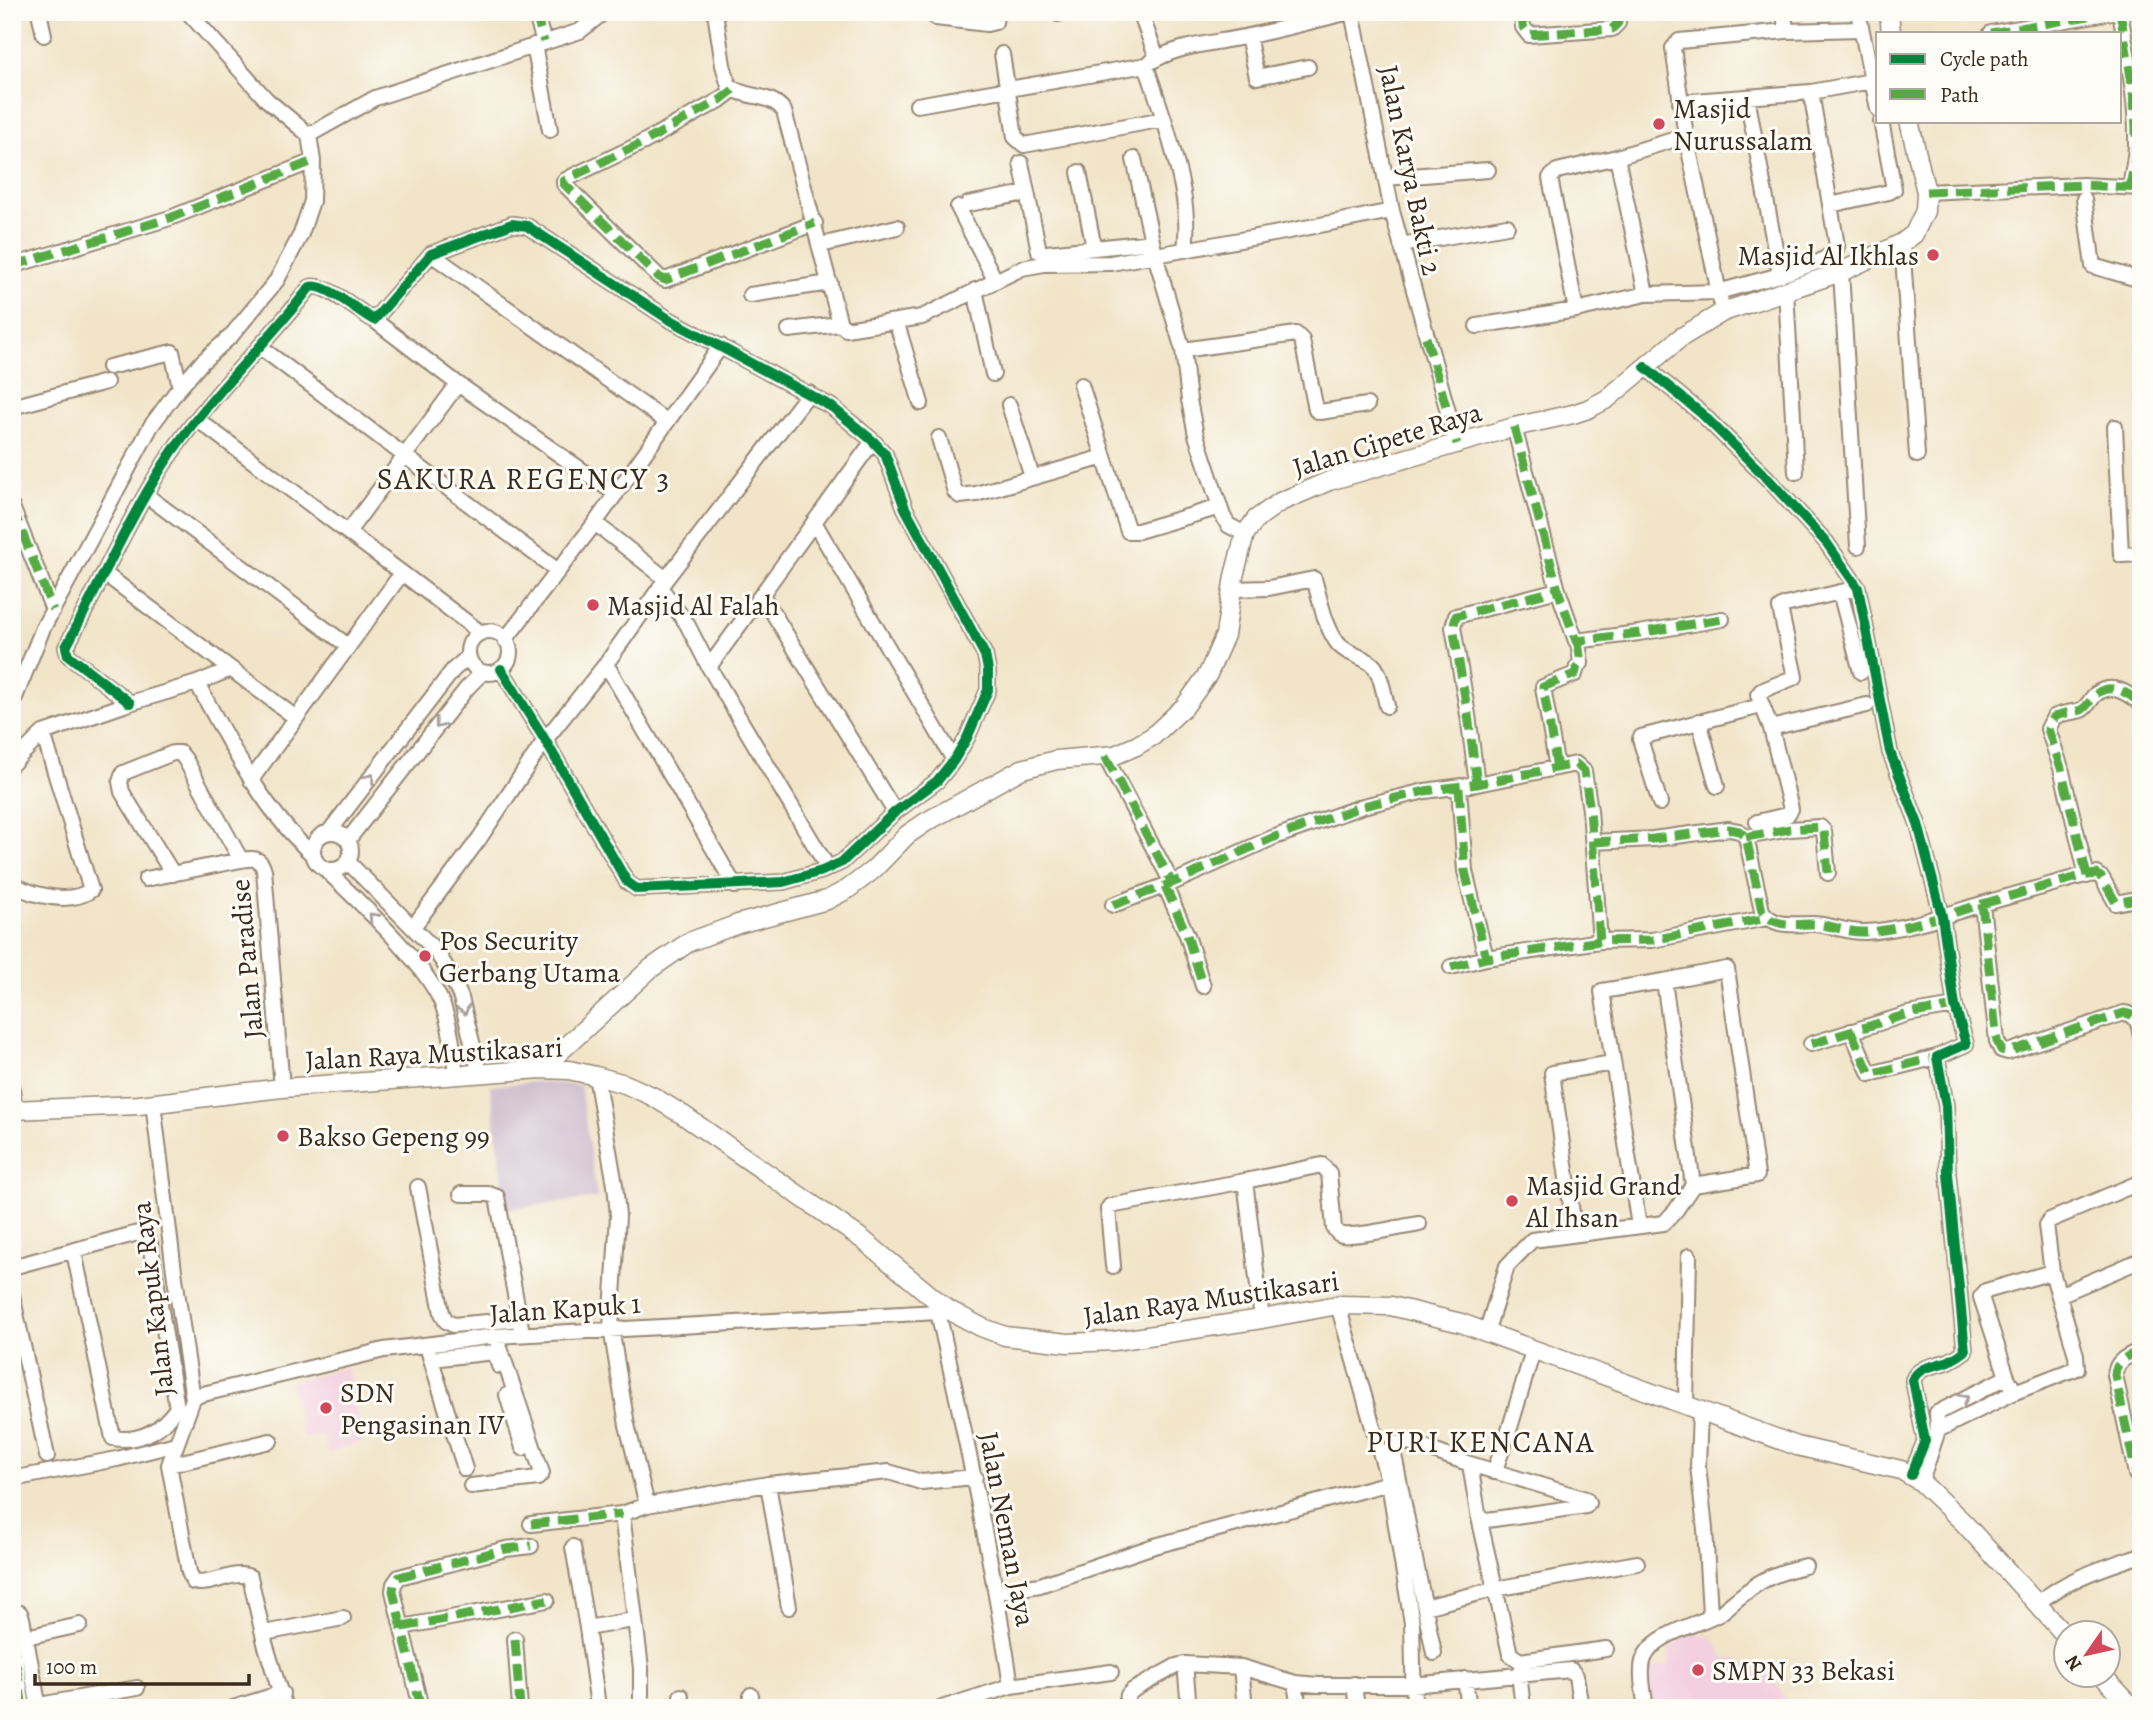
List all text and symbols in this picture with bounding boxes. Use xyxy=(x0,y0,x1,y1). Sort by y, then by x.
legend xyxy=(1876,32,2122,122)
text: Cycle path xyxy=(1940,45,2029,73)
street label: Jalan Karya Bakti 2 xyxy=(1369,62,1451,279)
text: Path xyxy=(1940,81,1979,109)
place label: Masjid Nurussalam xyxy=(1673,90,1813,160)
marker: Masjid Nurussalam xyxy=(1651,116,1667,132)
place label: Masjid Al Ikhlas xyxy=(1738,237,1919,275)
marker: Masjid Al Ikhlas xyxy=(1925,247,1941,263)
street label: Jalan Cipete Raya xyxy=(1288,393,1486,487)
district label: SAKURA REGENCY 3 xyxy=(377,459,671,499)
place label: Masjid Al Falah xyxy=(607,587,779,625)
marker: Masjid Al Falah xyxy=(585,597,601,613)
one-way arrow xyxy=(435,716,448,729)
one-way arrow xyxy=(362,773,375,786)
street label: Jalan Paradise xyxy=(221,877,273,1040)
one-way arrow xyxy=(369,913,382,926)
place label: Pos Security Gerbang Utama xyxy=(439,922,620,992)
marker: Pos Security Gerbang Utama xyxy=(417,948,433,964)
one-way arrow xyxy=(456,1004,471,1016)
street label: Jalan Raya Mustikasari xyxy=(304,1028,564,1080)
place label: Bakso Gepeng 99 xyxy=(297,1118,490,1156)
marker: Bakso Gepeng 99 xyxy=(275,1128,291,1144)
place label: Masjid Grand Al Ihsan xyxy=(1525,1167,1682,1237)
marker: Masjid Grand Al Ihsan xyxy=(1504,1193,1520,1209)
street label: Jalan Kapuk Raya xyxy=(122,1199,184,1398)
street label: Jalan Raya Mustikasari xyxy=(1081,1262,1341,1336)
street label: Jalan Kapuk 1 xyxy=(488,1285,642,1333)
place label: SDN Pengasinan IV xyxy=(340,1374,505,1444)
one-way arrow xyxy=(1957,1393,1969,1407)
marker: SDN Pengasinan IV xyxy=(318,1400,334,1416)
district label: PURI KENCANA xyxy=(1366,1422,1596,1462)
street label: Jalan Neman Jaya xyxy=(970,1429,1045,1630)
north arrow xyxy=(2052,1618,2122,1688)
scale bar xyxy=(35,1643,248,1687)
text: N xyxy=(2059,1650,2088,1676)
place label: SMPN 33 Bekasi xyxy=(1712,1652,1895,1690)
text: 100 m xyxy=(46,1653,97,1681)
marker: SMPN 33 Bekasi xyxy=(1690,1662,1706,1678)

